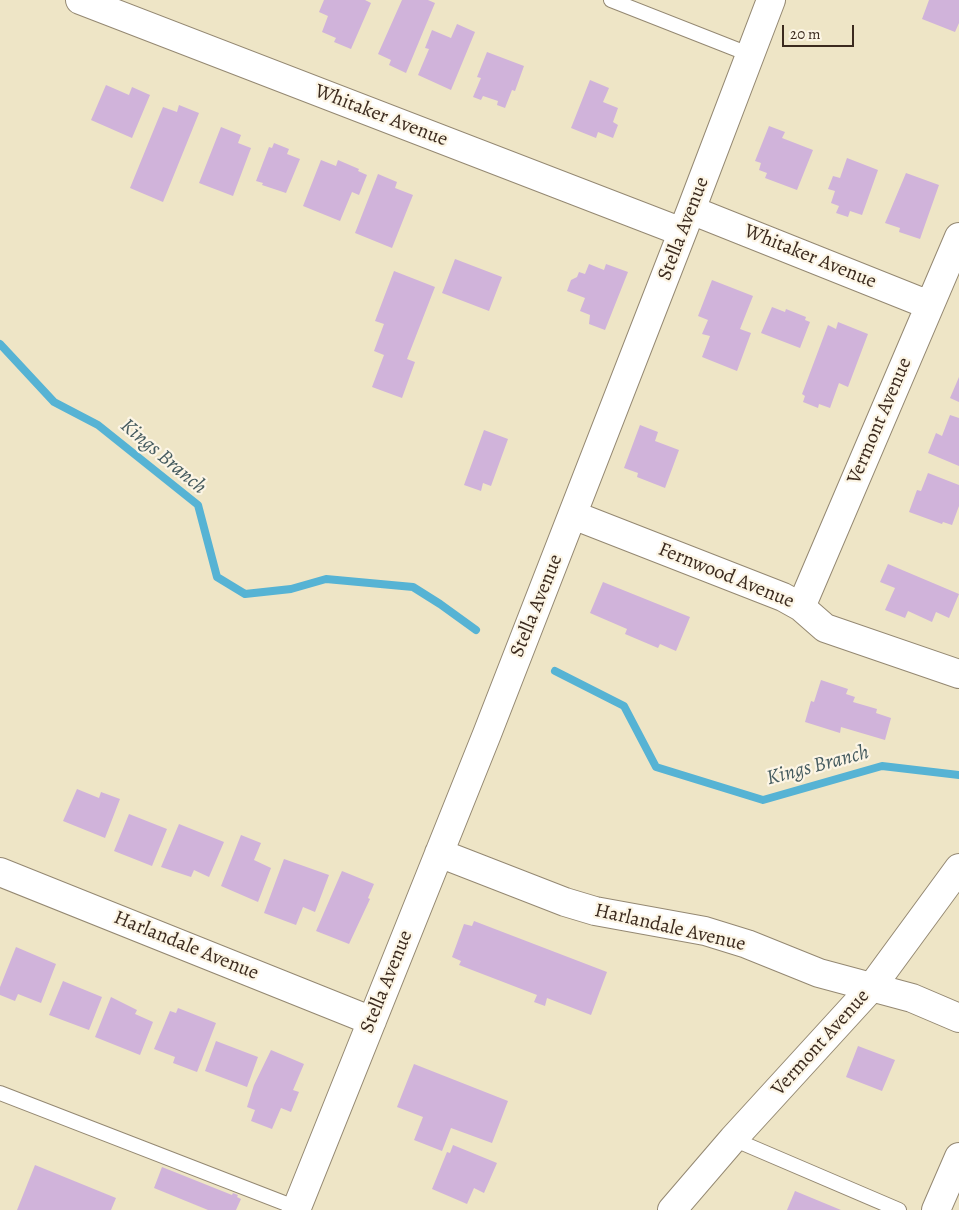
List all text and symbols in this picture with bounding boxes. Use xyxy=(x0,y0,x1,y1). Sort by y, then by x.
scale bar xyxy=(784,15,856,47)
text: 20 m xyxy=(790,24,821,44)
street label: Whitaker Avenue xyxy=(311,80,451,152)
street label: Stella Avenue xyxy=(653,174,715,284)
street label: Whitaker Avenue xyxy=(740,220,880,294)
street label: Vermont Avenue xyxy=(843,354,917,488)
water label: Kings Branch xyxy=(115,414,211,500)
street label: Fernwood Avenue xyxy=(655,538,797,614)
street label: Stella Avenue xyxy=(506,551,568,661)
water label: Kings Branch xyxy=(764,740,872,792)
street label: Harlandale Avenue xyxy=(592,899,748,957)
street label: Harlandale Avenue xyxy=(110,906,262,986)
street label: Stella Avenue xyxy=(356,927,418,1037)
street label: Vermont Avenue xyxy=(767,985,875,1101)

